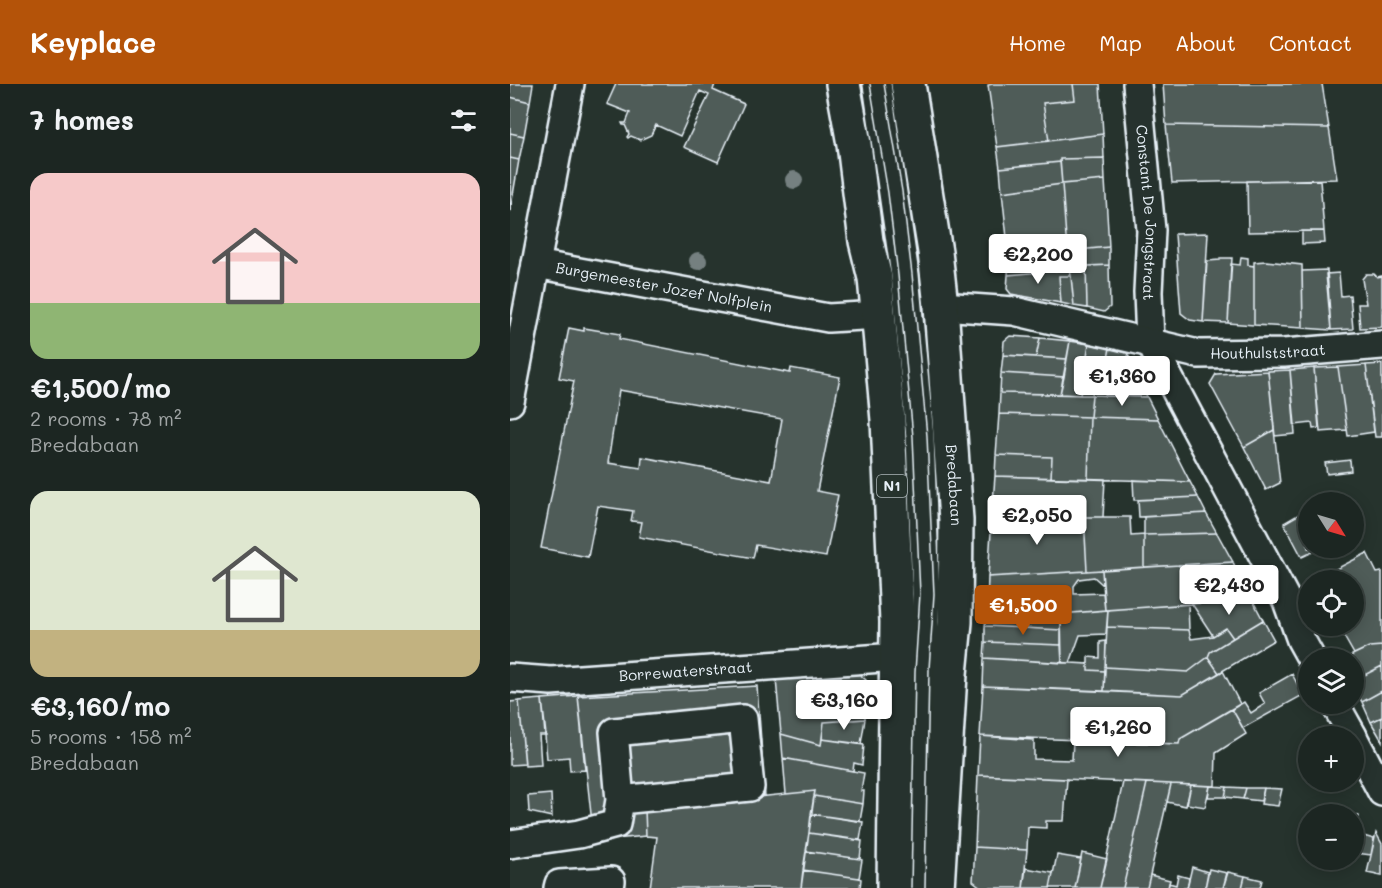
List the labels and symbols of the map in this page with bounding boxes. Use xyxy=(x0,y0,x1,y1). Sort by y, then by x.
street label: Constant De Jongstraat xyxy=(1132,124,1162,301)
pin: €2,200 xyxy=(989,234,1087,285)
street label: Burgemeester Jozef Nolfplein xyxy=(554,257,774,316)
street label: Houthulststraat xyxy=(1210,339,1326,363)
pin: €1,360 xyxy=(1073,356,1171,407)
street label: Bredabaan xyxy=(942,444,967,526)
road number: N1 xyxy=(877,475,907,497)
north arrow xyxy=(1298,492,1364,558)
pin: €2,050 xyxy=(988,495,1086,546)
pin: €2,430 xyxy=(1180,565,1278,616)
pin: €1,500 xyxy=(974,585,1072,636)
street label: Borrewaterstraat xyxy=(618,656,753,685)
pin: €3,160 xyxy=(795,680,893,731)
pin: €1,260 xyxy=(1069,707,1167,758)

